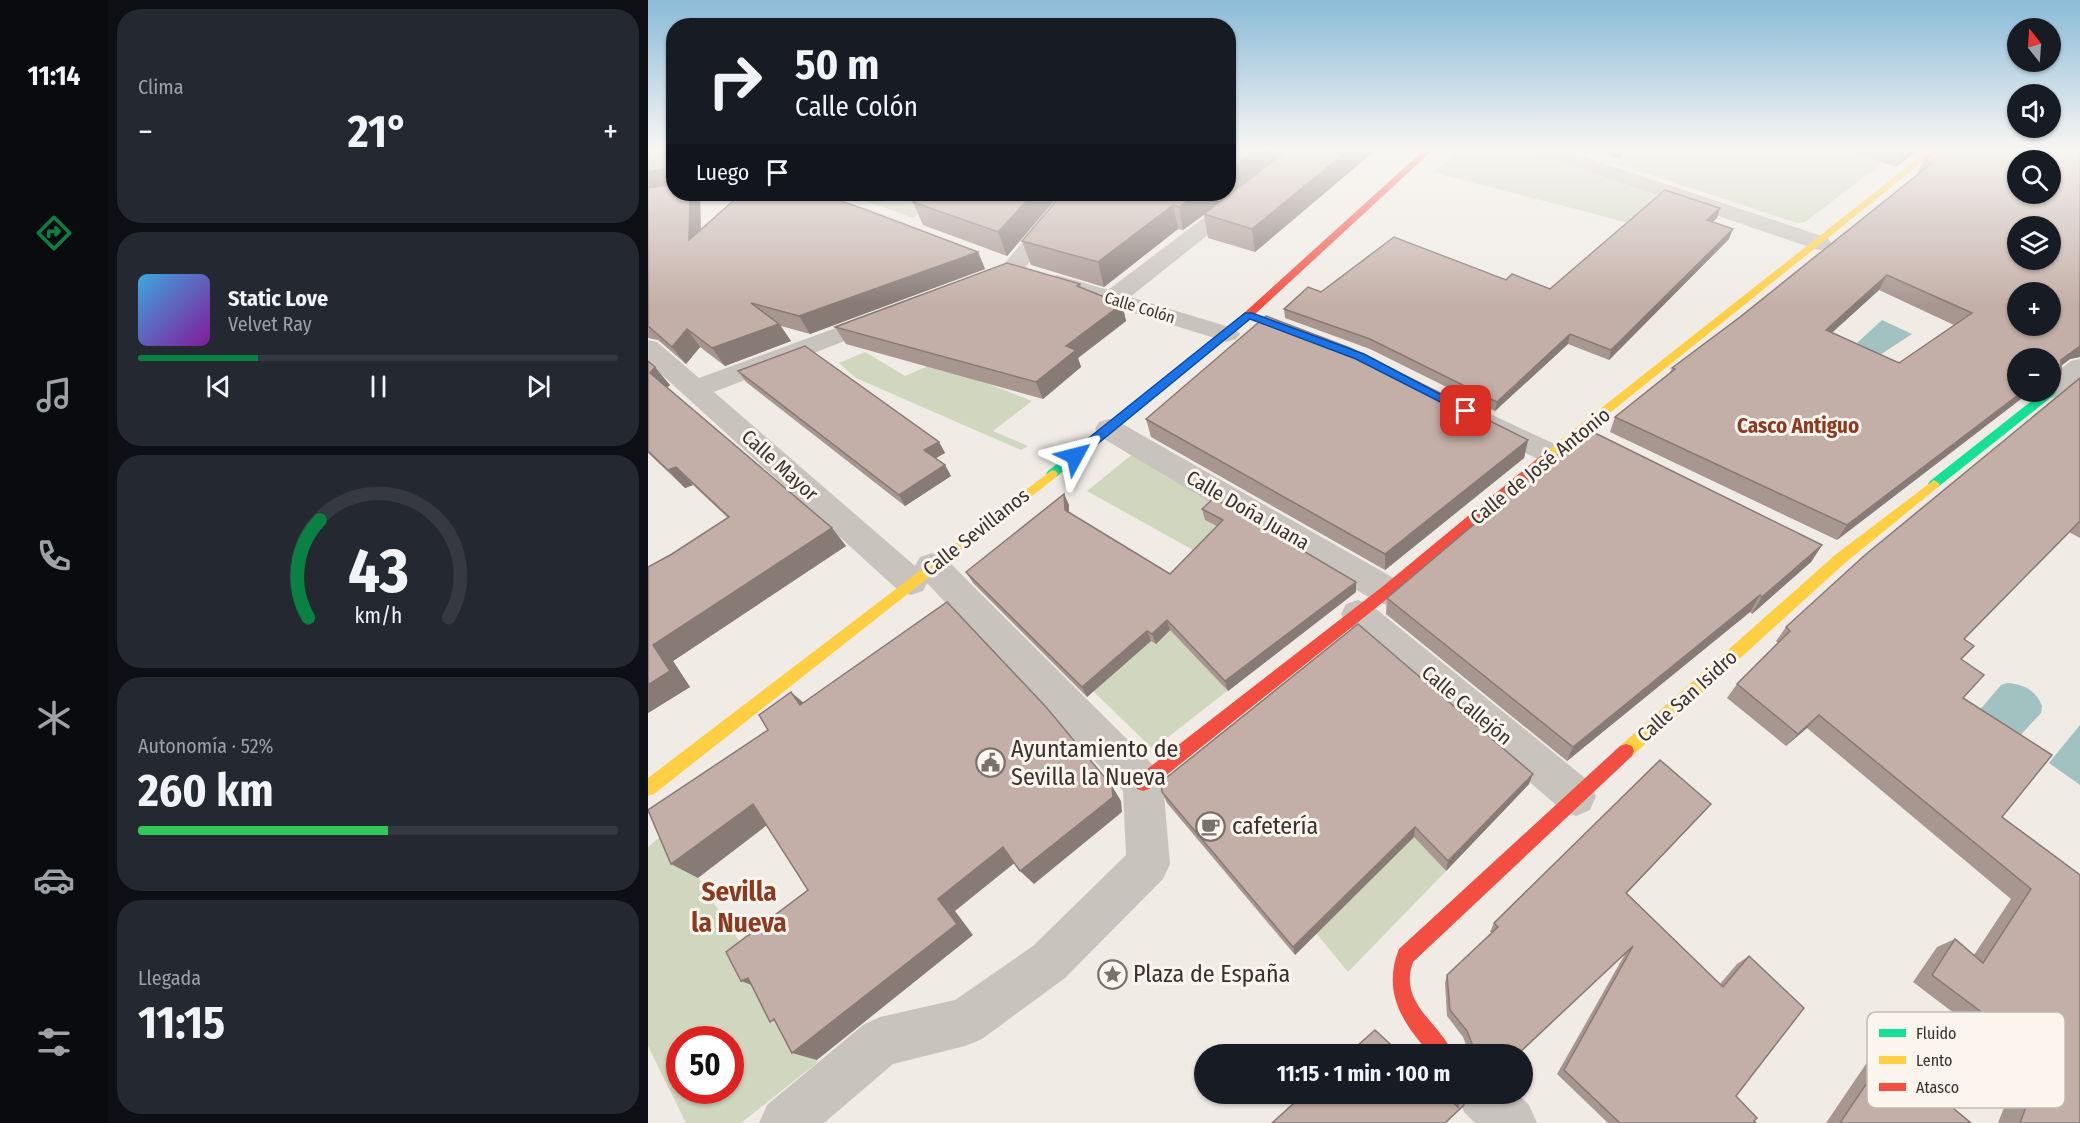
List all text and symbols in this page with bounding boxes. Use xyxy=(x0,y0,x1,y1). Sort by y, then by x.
north arrow xyxy=(2007,18,2061,72)
map controls xyxy=(2007,18,2061,402)
text: 50 m xyxy=(795,40,879,90)
icon: right xyxy=(696,42,774,120)
text: 11:14 xyxy=(28,60,80,92)
text: Clima xyxy=(138,75,183,99)
button: sound xyxy=(2007,84,2061,138)
text: Calle Colón xyxy=(795,91,918,123)
text: 21° xyxy=(348,105,408,159)
text: − xyxy=(138,112,153,152)
text: + xyxy=(603,112,618,152)
button: search xyxy=(2007,150,2061,204)
icon: arrive xyxy=(761,156,794,189)
text: Luego xyxy=(696,159,749,186)
icon: directions xyxy=(33,212,75,254)
button: layers xyxy=(2007,216,2061,270)
button: + xyxy=(2007,282,2061,336)
text: Static Love xyxy=(228,285,328,312)
street label: Calle Colón xyxy=(1102,288,1177,327)
text: Velvet Ray xyxy=(228,312,312,336)
button: − xyxy=(2007,348,2061,402)
icon: previous xyxy=(202,370,235,403)
icon: pause xyxy=(362,370,395,403)
icon: next xyxy=(522,370,555,403)
icon: music xyxy=(33,374,75,416)
pin xyxy=(1440,385,1491,436)
icon: arrive xyxy=(1449,394,1482,427)
street label: Calle de José Antonio xyxy=(1465,402,1615,530)
district label: Casco Antiguo xyxy=(1737,413,1859,439)
street label: Calle Mayor xyxy=(737,424,823,506)
position arrow xyxy=(1043,424,1107,488)
street label: Calle Doña Juana xyxy=(1182,465,1314,555)
street label: Calle Sevillanos xyxy=(918,483,1034,581)
icon: phone xyxy=(33,535,75,577)
text: 43 xyxy=(348,535,408,610)
text: km/h xyxy=(354,604,402,630)
street label: Calle San Isidro xyxy=(1632,645,1742,747)
street label: Calle Callejón xyxy=(1417,660,1517,750)
icon: climate xyxy=(33,697,75,739)
text: Autonomía · 52% xyxy=(138,734,273,758)
place label: Ayuntamiento de Sevilla la Nueva xyxy=(1011,735,1178,791)
public building icon: Ayuntamiento de Sevilla la Nueva xyxy=(974,747,1006,779)
text: 260 km xyxy=(138,764,274,818)
cafe icon: cafetería xyxy=(1195,810,1227,842)
place label: cafetería xyxy=(1232,812,1318,840)
icon: car xyxy=(33,859,75,901)
district label: Sevilla la Nueva xyxy=(691,876,787,939)
place icon: Plaza de España xyxy=(1096,958,1128,990)
place label: Plaza de España xyxy=(1133,960,1290,988)
text: Llegada xyxy=(138,966,201,990)
text: 11:15 xyxy=(138,996,225,1050)
legend xyxy=(1867,1012,2065,1108)
icon: filters xyxy=(33,1021,75,1063)
text: Fluido xyxy=(1916,1024,1956,1043)
speed limit sign: 50 xyxy=(666,1026,744,1104)
text: Lento xyxy=(1916,1051,1952,1070)
text: 11:15 · 1 min · 100 m xyxy=(1277,1060,1450,1087)
text: Atasco xyxy=(1916,1078,1959,1097)

